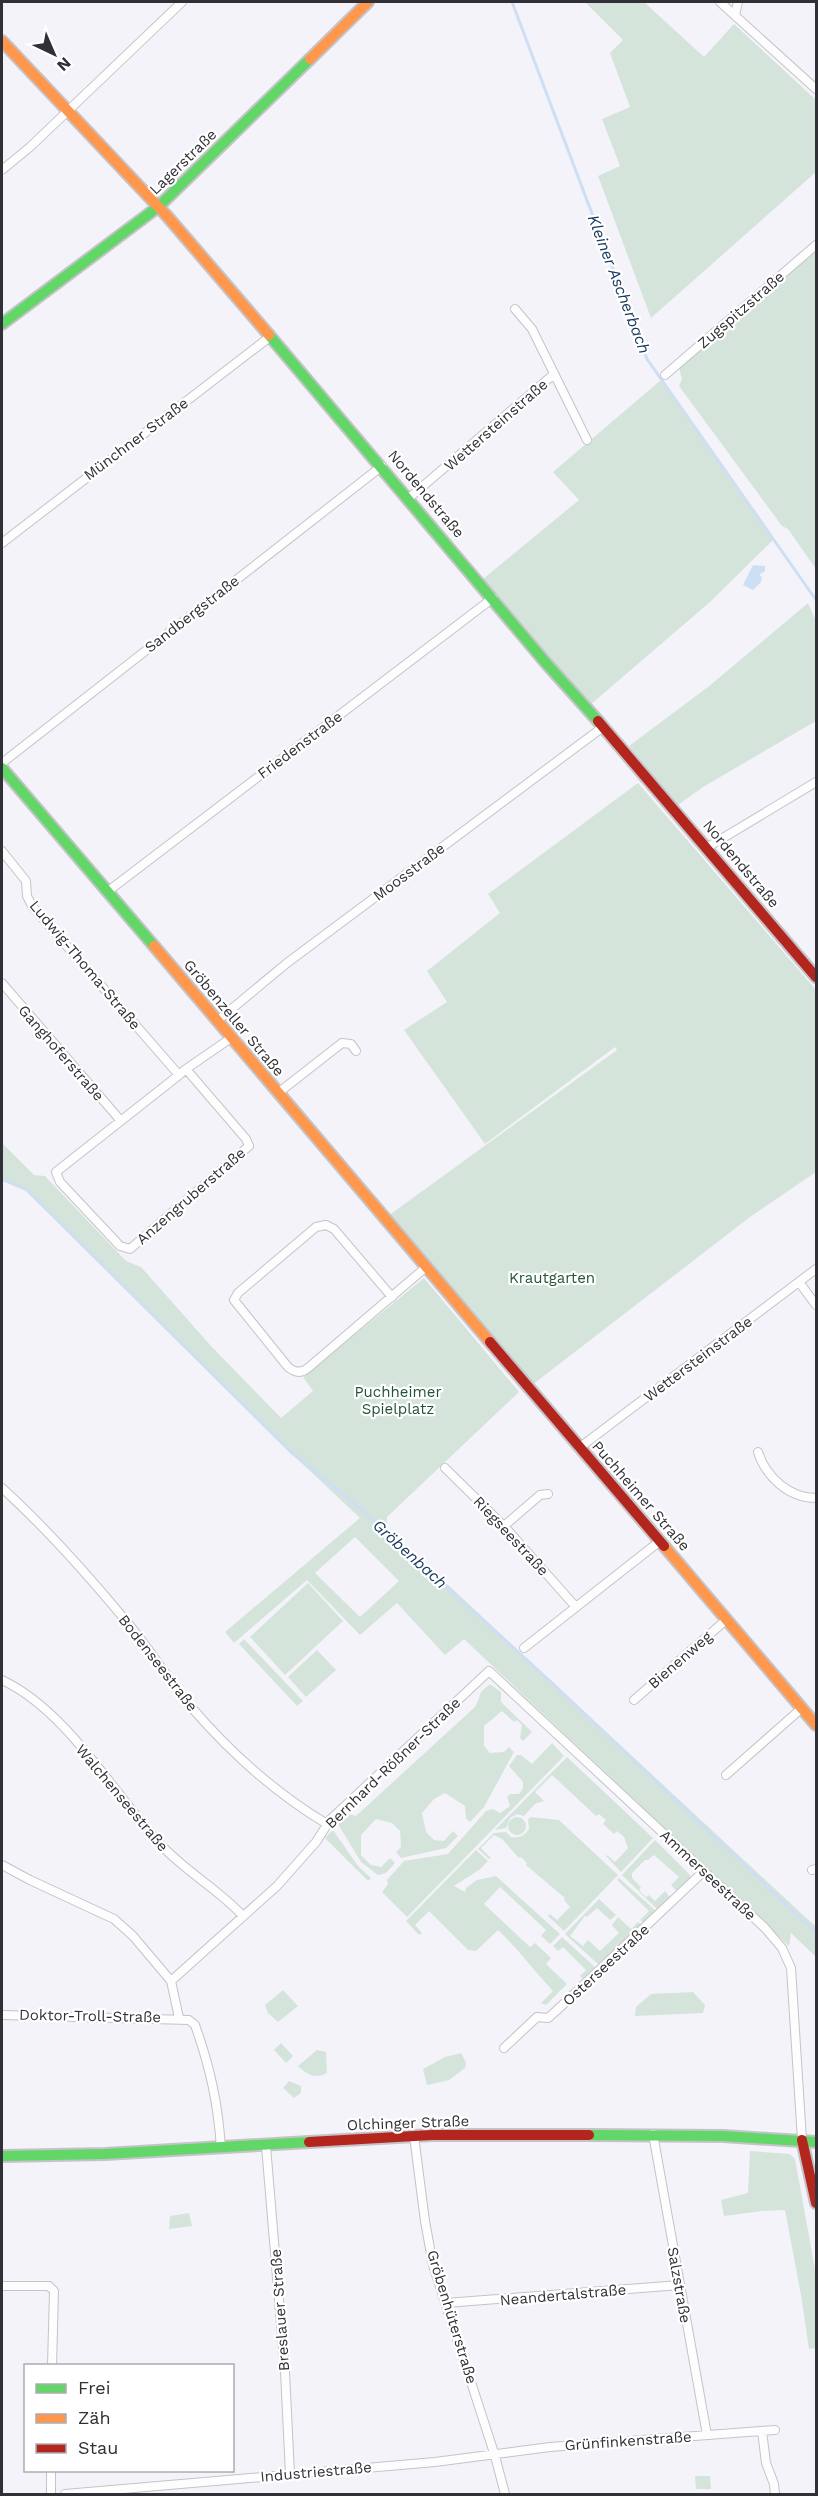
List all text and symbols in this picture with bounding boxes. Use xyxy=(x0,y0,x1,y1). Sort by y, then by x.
north arrow xyxy=(24,24,84,84)
text: N xyxy=(53,53,75,75)
street label: Lagerstraße xyxy=(146,126,220,198)
water label: Kleiner Ascherbach xyxy=(584,212,654,356)
street label: Zugspitzstraße xyxy=(694,268,788,352)
street label: Wettersteinstraße xyxy=(441,375,551,475)
street label: Münchner Straße xyxy=(80,394,192,484)
street label: Nordendstraße xyxy=(384,446,468,542)
street label: Sandbergstraße xyxy=(141,572,243,656)
street label: Friedenstraße xyxy=(254,707,346,783)
street label: Nordendstraße xyxy=(699,816,783,912)
street label: Moosstraße xyxy=(370,839,448,905)
street label: Ludwig-Thoma-Straße xyxy=(26,897,144,1033)
street label: Gröbenzeller Straße xyxy=(180,956,288,1080)
street label: Ganghoferstraße xyxy=(14,1001,108,1105)
street label: Anzengruberstraße xyxy=(133,1144,249,1248)
park label: Krautgarten xyxy=(509,1269,595,1287)
street label: Wettersteinstraße xyxy=(640,1312,756,1406)
park label: Puchheimer Spielplatz xyxy=(354,1383,442,1418)
street label: Puchheimer Straße xyxy=(588,1437,694,1555)
street label: Riegseestraße xyxy=(470,1492,552,1580)
water label: Gröbenbach xyxy=(369,1516,451,1592)
street label: Bodenseestraße xyxy=(115,1611,201,1715)
street label: Bienenweg xyxy=(644,1627,716,1693)
street label: Bernhard-Rößner-Straße xyxy=(322,1694,464,1832)
street label: Walchenseestraße xyxy=(72,1741,172,1855)
street label: Ammerseestraße xyxy=(656,1826,760,1924)
street label: Osterseestraße xyxy=(559,1920,653,2010)
street label: Doktor-Troll-Straße xyxy=(19,2006,161,2026)
street label: Olchinger Straße xyxy=(346,2112,470,2134)
street label: Salzstraße xyxy=(663,2245,695,2325)
street label: Breslauer Straße xyxy=(267,2248,293,2372)
street label: Gröbenhüterstraße xyxy=(423,2248,481,2386)
street label: Neandertalstraße xyxy=(499,2281,627,2309)
legend xyxy=(24,2364,234,2472)
text: Frei xyxy=(78,2377,110,2398)
text: Zäh xyxy=(78,2407,111,2428)
street label: Grünfinkenstraße xyxy=(564,2428,692,2454)
text: Stau xyxy=(78,2437,118,2458)
street label: Industriestraße xyxy=(260,2458,372,2486)

